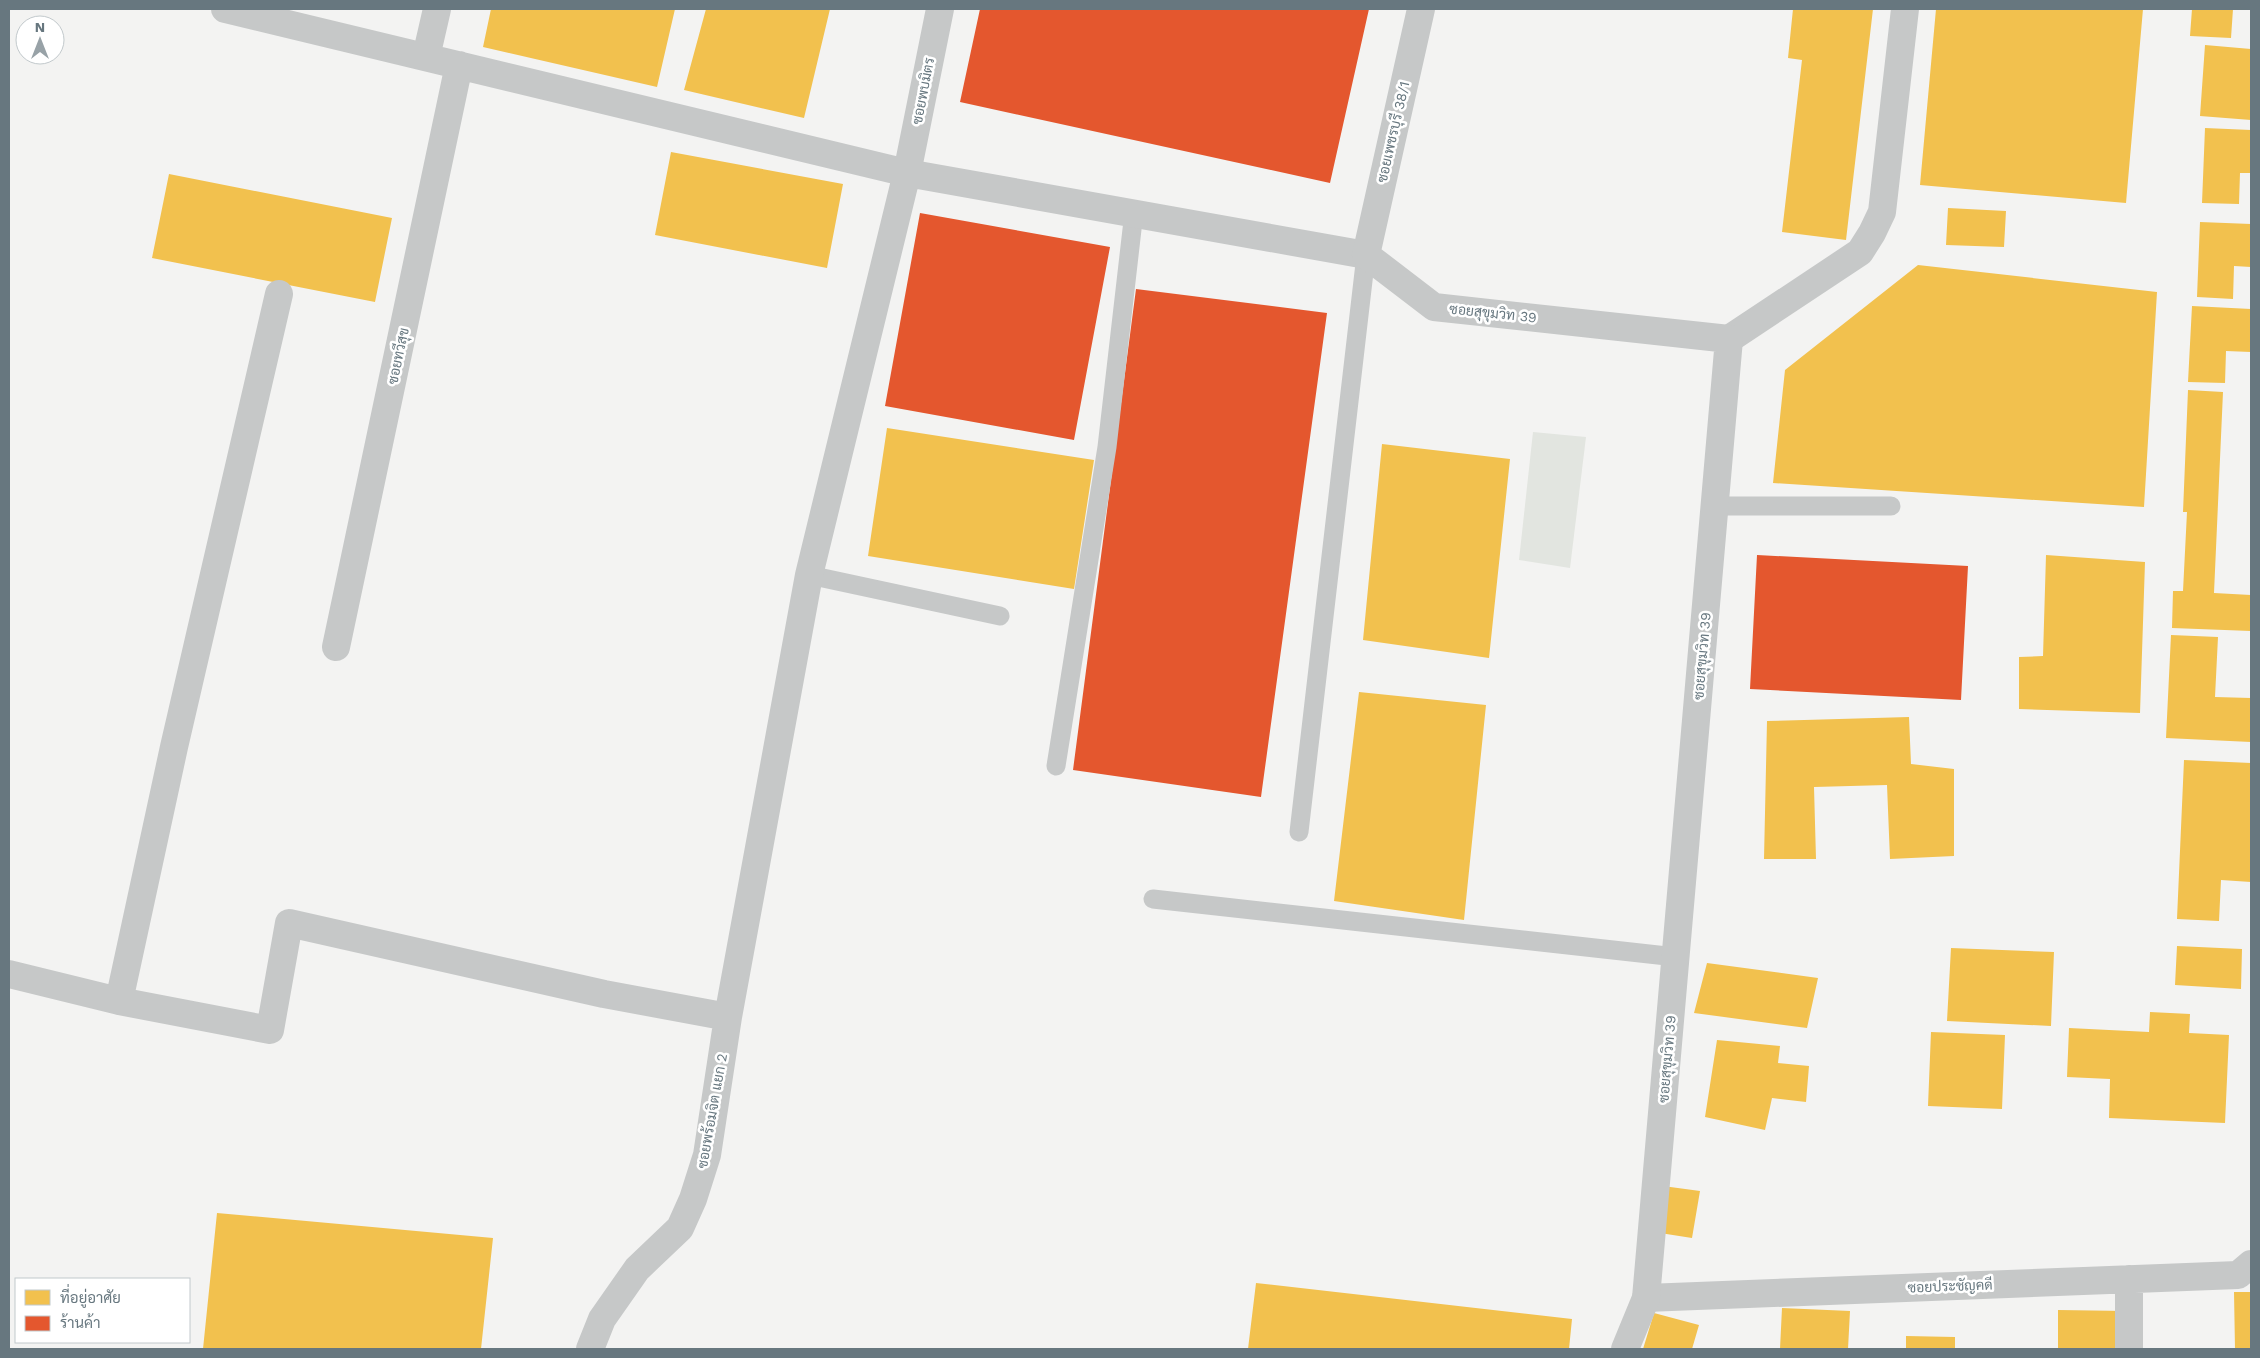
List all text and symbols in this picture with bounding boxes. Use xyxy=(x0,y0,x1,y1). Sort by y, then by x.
north arrow xyxy=(15,15,65,65)
text: N xyxy=(35,19,45,35)
street label: ซอยพบมิตร xyxy=(909,56,937,126)
street label: ซอยเพชรบุรี 38/1 xyxy=(1373,80,1414,185)
street label: ซอยสุขุมวิท 39 xyxy=(1448,300,1538,328)
street label: ซอยทวีสุข xyxy=(383,326,414,386)
street label: ซอยสุขุมวิท 39 xyxy=(1690,612,1716,701)
street label: ซอยสุขุมวิท 39 xyxy=(1655,1015,1681,1104)
street label: ซอยพร้อมจิต แยก 2 xyxy=(693,1052,730,1170)
street label: ซอยประชัญคดี xyxy=(1907,1276,1993,1296)
legend xyxy=(15,1278,190,1343)
text: ที่อยู่อาศัย xyxy=(60,1283,121,1308)
text: ร้านค้า xyxy=(60,1313,100,1332)

